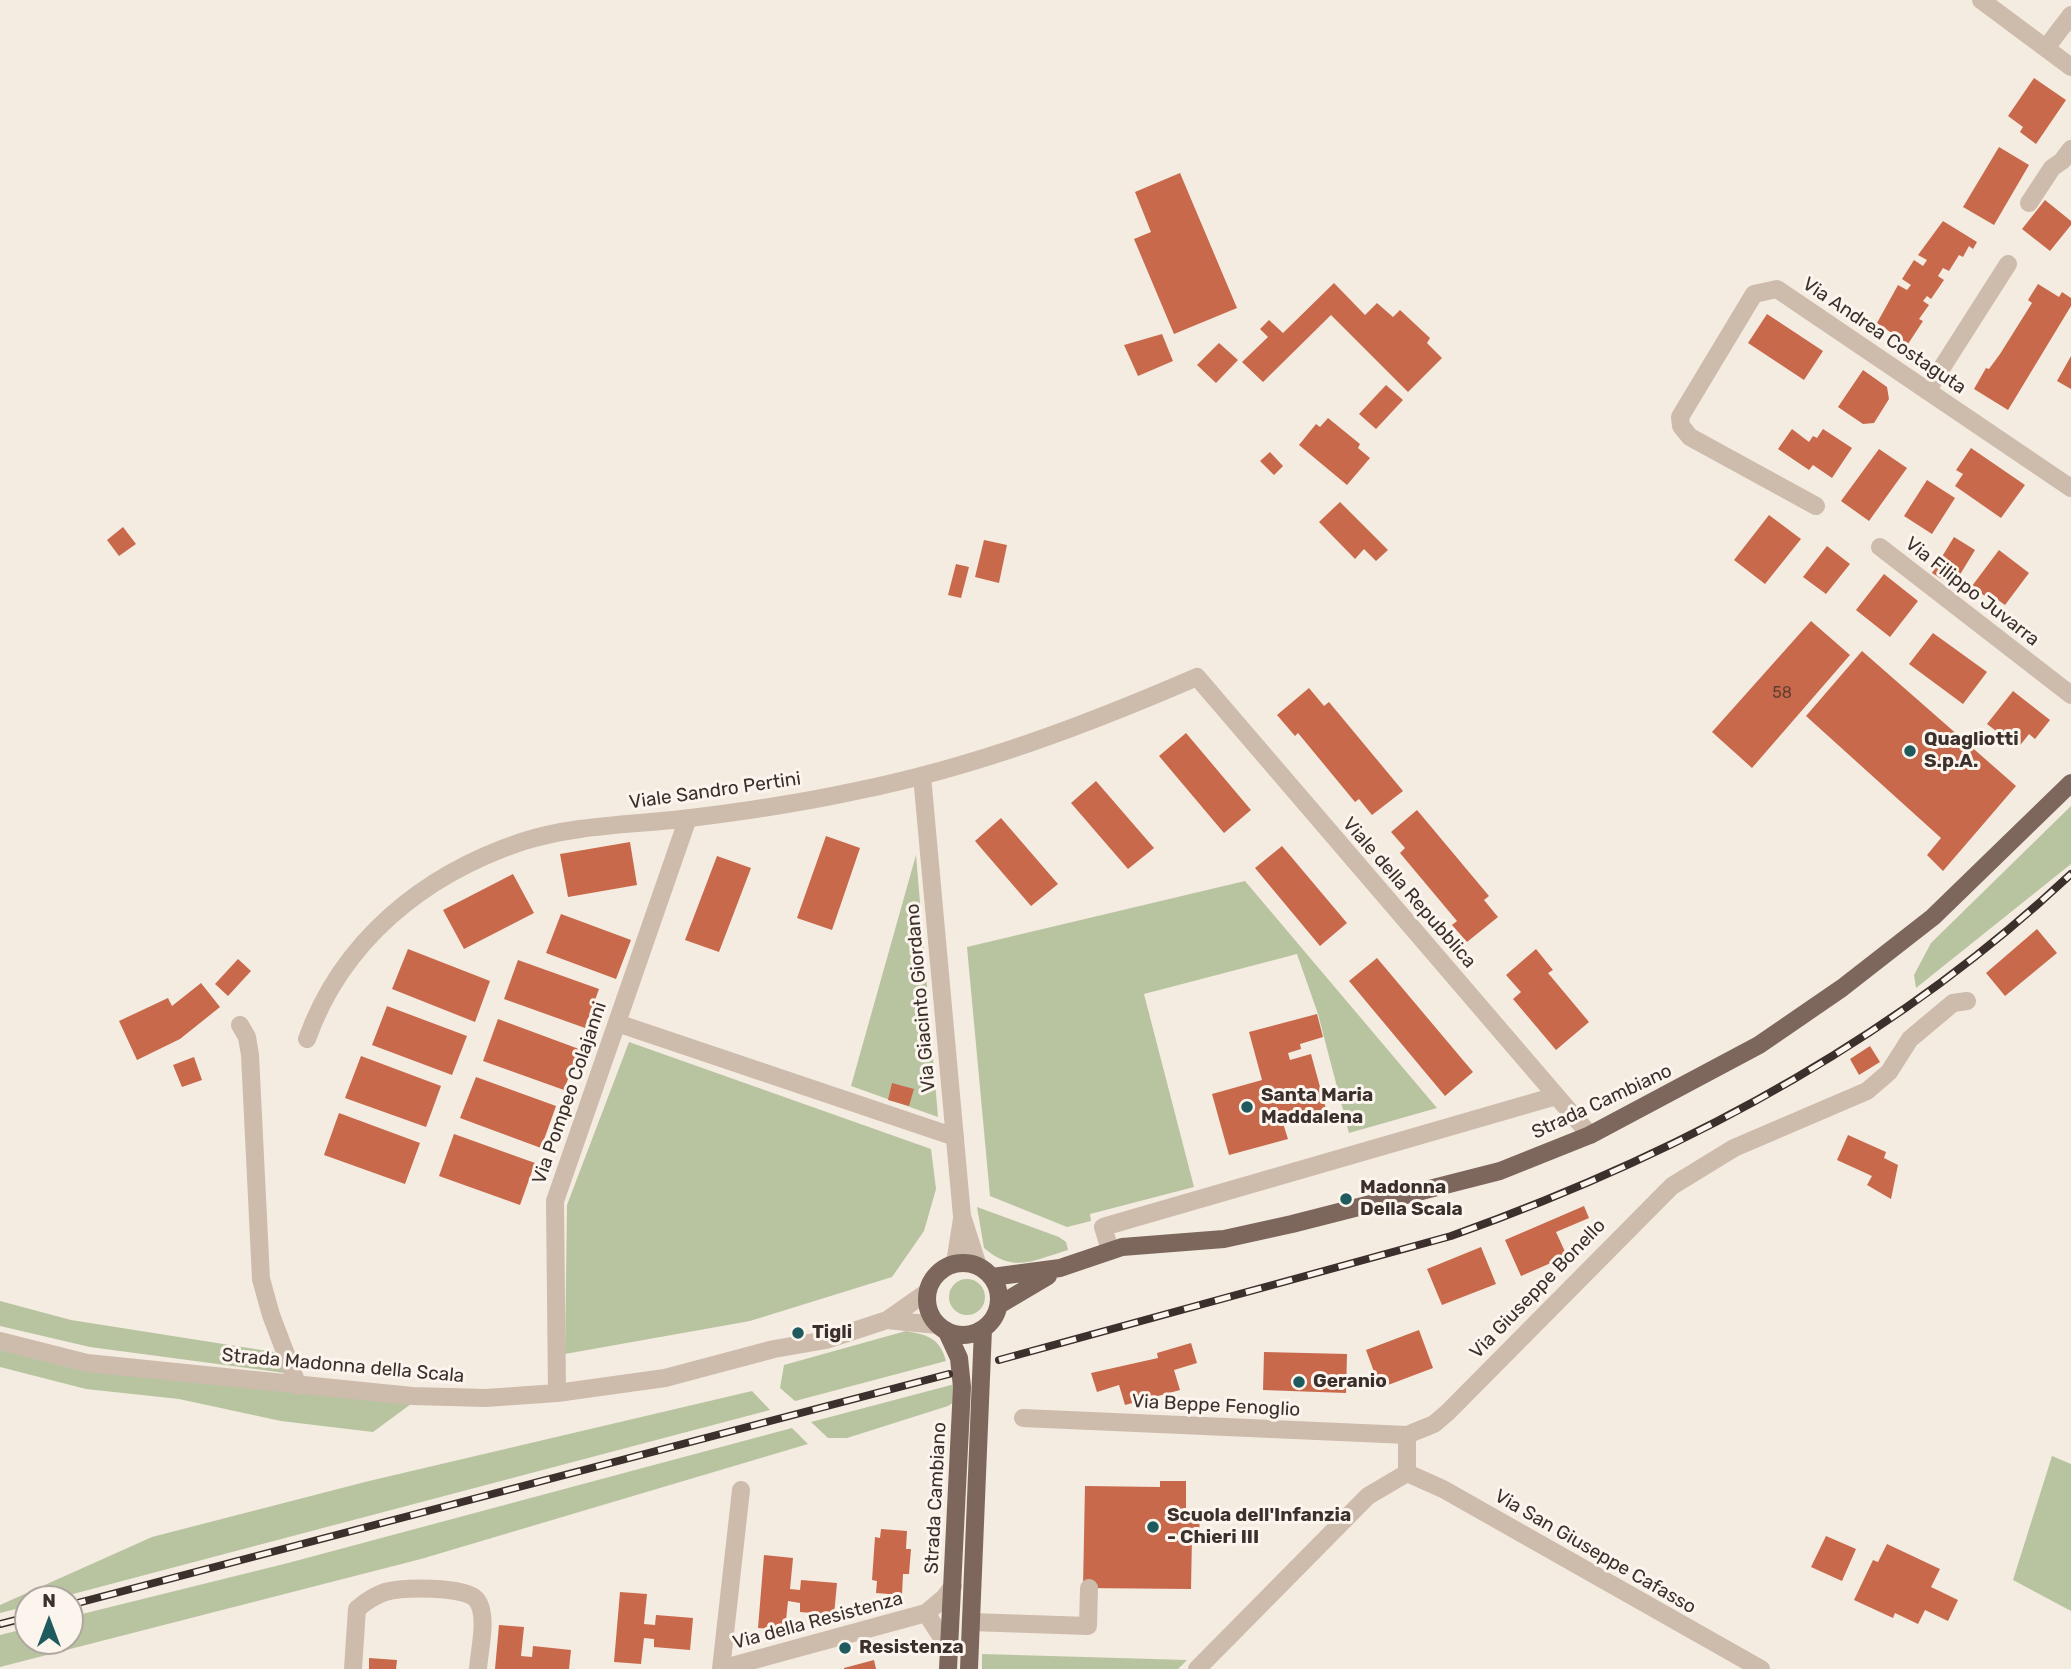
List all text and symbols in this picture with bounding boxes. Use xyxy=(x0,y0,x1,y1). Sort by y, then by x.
street label: Via Andrea Costaguta xyxy=(1798,273,1970,399)
street label: Via Filippo Juvarra xyxy=(1900,533,2044,651)
house number: 58 xyxy=(1772,683,1792,703)
place label: Quagliotti S.p.A. xyxy=(1924,729,2019,773)
marker: Quagliotti S.p.A. xyxy=(1902,743,1918,759)
street label: Viale Sandro Pertini xyxy=(628,768,802,814)
street label: Viale della Repubblica xyxy=(1337,813,1481,973)
street label: Via Giacinto Giordano xyxy=(901,903,941,1093)
street label: Via Pompeo Colajanni xyxy=(528,999,612,1187)
street label: Strada Cambiano xyxy=(1528,1060,1676,1144)
place label: Santa Maria Maddalena xyxy=(1261,1085,1373,1129)
marker: Santa Maria Maddalena xyxy=(1239,1099,1255,1115)
place label: Madonna Della Scala xyxy=(1360,1177,1463,1221)
marker: Madonna Della Scala xyxy=(1338,1191,1354,1207)
street label: Via Giuseppe Bonello xyxy=(1465,1214,1611,1364)
place label: Tigli xyxy=(812,1322,852,1344)
marker: Tigli xyxy=(790,1325,806,1341)
street label: Strada Madonna della Scala xyxy=(221,1344,465,1388)
place label: Geranio xyxy=(1313,1371,1387,1393)
marker: Geranio xyxy=(1291,1374,1307,1390)
street label: Via Beppe Fenoglio xyxy=(1131,1390,1301,1422)
street label: Strada Cambiano xyxy=(921,1421,951,1575)
street label: Via San Giuseppe Cafasso xyxy=(1490,1485,1700,1619)
place label: Scuola dell'Infanzia - Chieri III xyxy=(1167,1505,1351,1549)
marker: Scuola dell'Infanzia - Chieri III xyxy=(1145,1519,1161,1535)
north arrow xyxy=(14,1585,84,1655)
street label: Via della Resistenza xyxy=(730,1587,906,1655)
text: N xyxy=(42,1589,56,1612)
place label: Resistenza xyxy=(859,1637,964,1659)
marker: Resistenza xyxy=(837,1640,853,1656)

